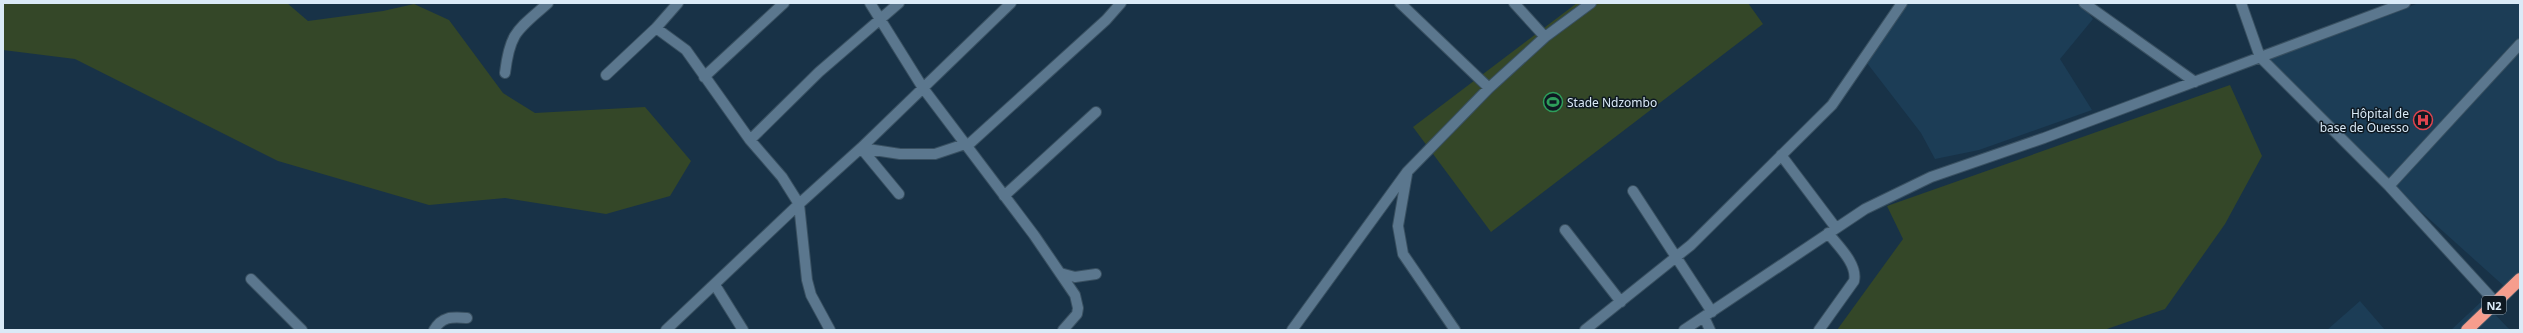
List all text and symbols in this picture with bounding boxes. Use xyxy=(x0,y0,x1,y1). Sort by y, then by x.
sports icon: Stade Ndzombo xyxy=(1542,91,1564,113)
place label: Stade Ndzombo xyxy=(1567,94,1657,111)
place label: Hôpital de base de Ouesso xyxy=(2320,105,2409,136)
hospital icon: Hôpital de base de Ouesso xyxy=(2412,109,2434,131)
road number: N2 xyxy=(2482,296,2506,314)

